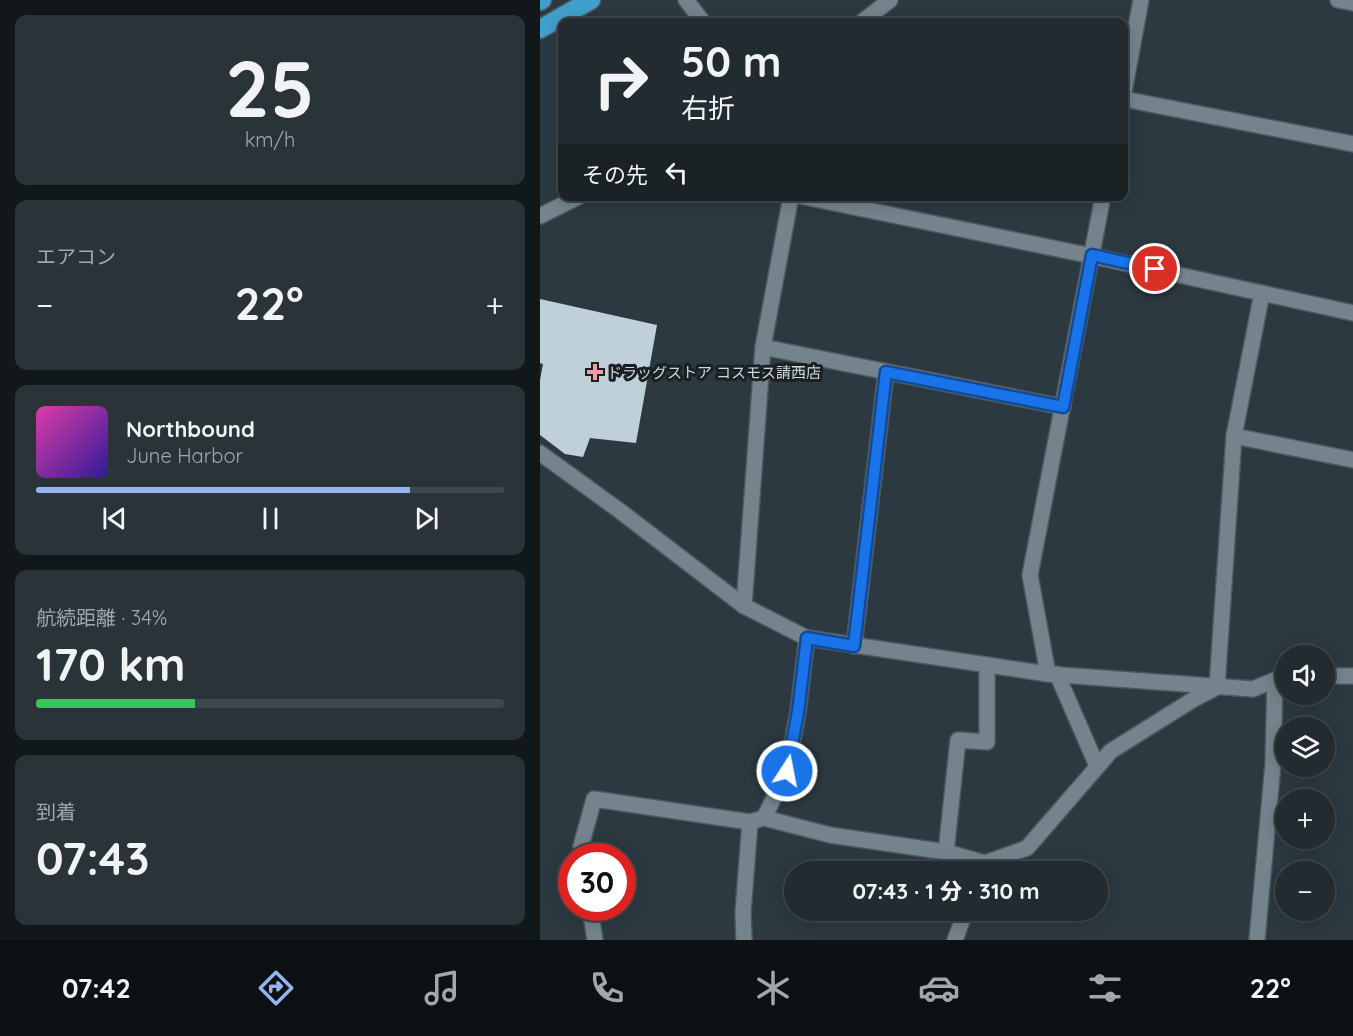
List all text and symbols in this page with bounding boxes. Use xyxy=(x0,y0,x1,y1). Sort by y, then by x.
text: 50 m xyxy=(681,35,781,88)
text: 25 xyxy=(225,39,315,137)
icon: right xyxy=(582,42,660,120)
text: 右折 xyxy=(681,91,735,125)
text: km/h xyxy=(245,127,295,152)
icon: left xyxy=(660,156,693,189)
text: その先 xyxy=(582,161,648,189)
pin xyxy=(1129,243,1180,294)
text: エアコン xyxy=(36,244,116,269)
icon: arrive xyxy=(1138,252,1171,285)
text: 22° xyxy=(235,275,304,331)
text: − xyxy=(36,284,53,325)
text: + xyxy=(485,284,504,325)
place label: ドラッグストア コスモス請西店 xyxy=(607,363,821,382)
marker: ドラッグストア コスモス請西店 xyxy=(588,365,602,379)
text: Northbound xyxy=(126,415,255,443)
text: June Harbor xyxy=(126,443,243,468)
icon: previous xyxy=(98,502,131,535)
icon: pause xyxy=(254,502,287,535)
icon: next xyxy=(410,502,443,535)
text: 航続距離 · 34% xyxy=(36,605,167,630)
text: 170 km xyxy=(36,636,186,692)
map controls xyxy=(1275,645,1335,921)
button: sound xyxy=(1275,645,1335,705)
button: layers xyxy=(1275,717,1335,777)
position arrow xyxy=(755,739,819,803)
button: + xyxy=(1275,789,1335,849)
text: 到着 xyxy=(36,799,76,824)
text: 07:43 xyxy=(36,830,149,886)
speed limit sign: 30 xyxy=(558,843,636,921)
button: − xyxy=(1275,861,1335,921)
text: 07:43 · 1 分 · 310 m xyxy=(853,877,1039,905)
icon: directions xyxy=(255,967,297,1009)
icon: music xyxy=(421,967,463,1009)
icon: phone xyxy=(586,967,628,1009)
icon: climate xyxy=(752,967,794,1009)
icon: car xyxy=(918,967,960,1009)
icon: filters xyxy=(1084,967,1126,1009)
text: 07:42 xyxy=(62,971,131,1005)
text: 22° xyxy=(1250,971,1291,1005)

